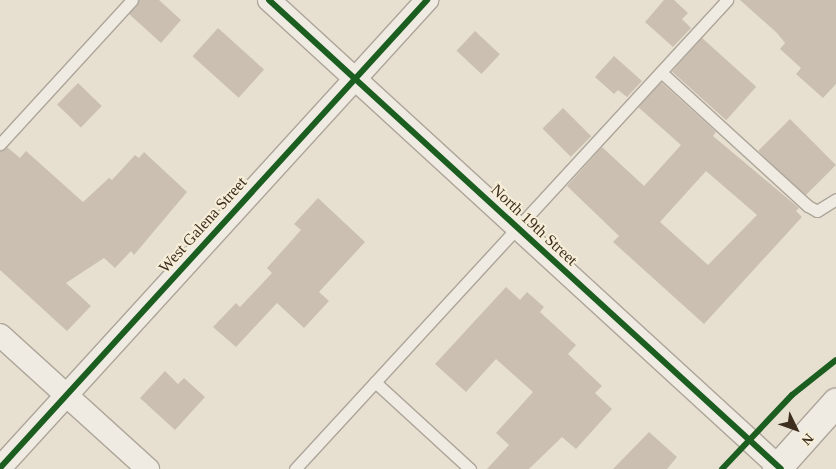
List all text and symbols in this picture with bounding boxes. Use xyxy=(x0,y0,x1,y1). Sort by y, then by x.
street label: West Galena Street xyxy=(155,173,251,277)
street label: North 19th Street xyxy=(487,180,581,270)
north arrow xyxy=(771,404,821,454)
text: N xyxy=(799,431,816,448)

